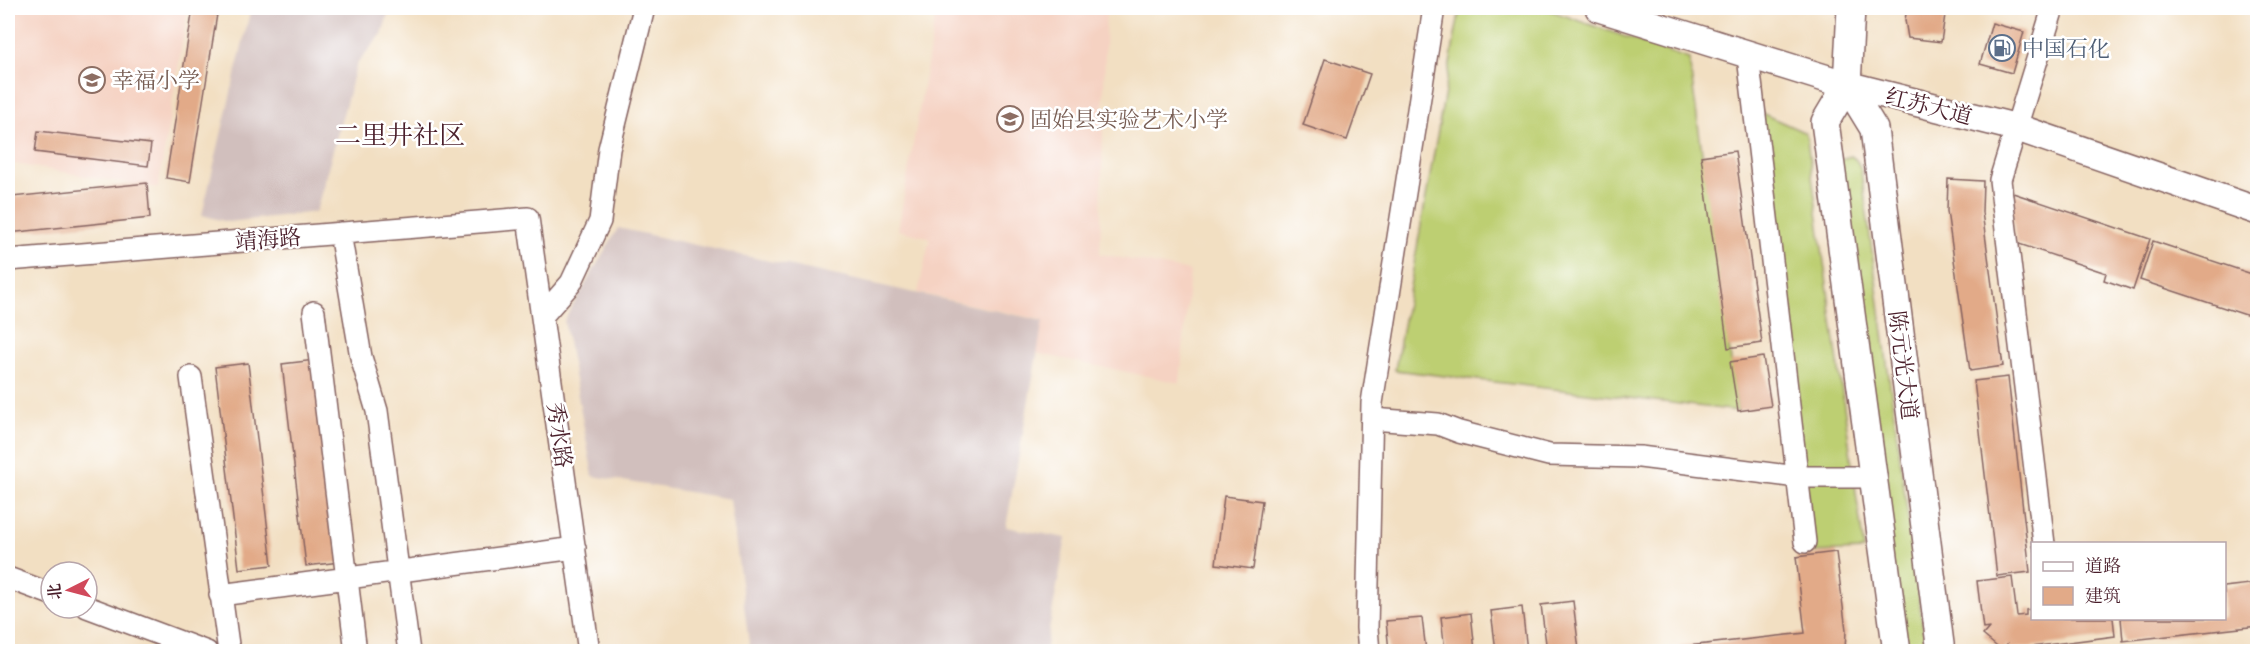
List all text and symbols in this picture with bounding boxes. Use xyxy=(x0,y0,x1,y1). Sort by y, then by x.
fuel station icon: 中国石化 xyxy=(1987,33,2017,63)
place label: 中国石化 xyxy=(2022,36,2110,64)
school or university icon: 幸福小学 xyxy=(77,65,107,95)
place label: 幸福小学 xyxy=(112,68,200,96)
street label: 红苏大道 xyxy=(1882,84,1975,132)
school or university icon: 固始县实验艺术小学 xyxy=(995,104,1025,134)
place label: 固始县实验艺术小学 xyxy=(1030,107,1228,135)
district label: 二里井社区 xyxy=(335,120,465,153)
street label: 靖海路 xyxy=(234,224,302,258)
street label: 陈元光大道 xyxy=(1881,309,1923,422)
street label: 秀水路 xyxy=(540,401,576,470)
legend xyxy=(2031,542,2226,620)
text: 道路 xyxy=(2085,556,2121,579)
north arrow xyxy=(39,560,99,620)
text: 北 xyxy=(45,582,67,600)
text: 建筑 xyxy=(2085,586,2121,609)

